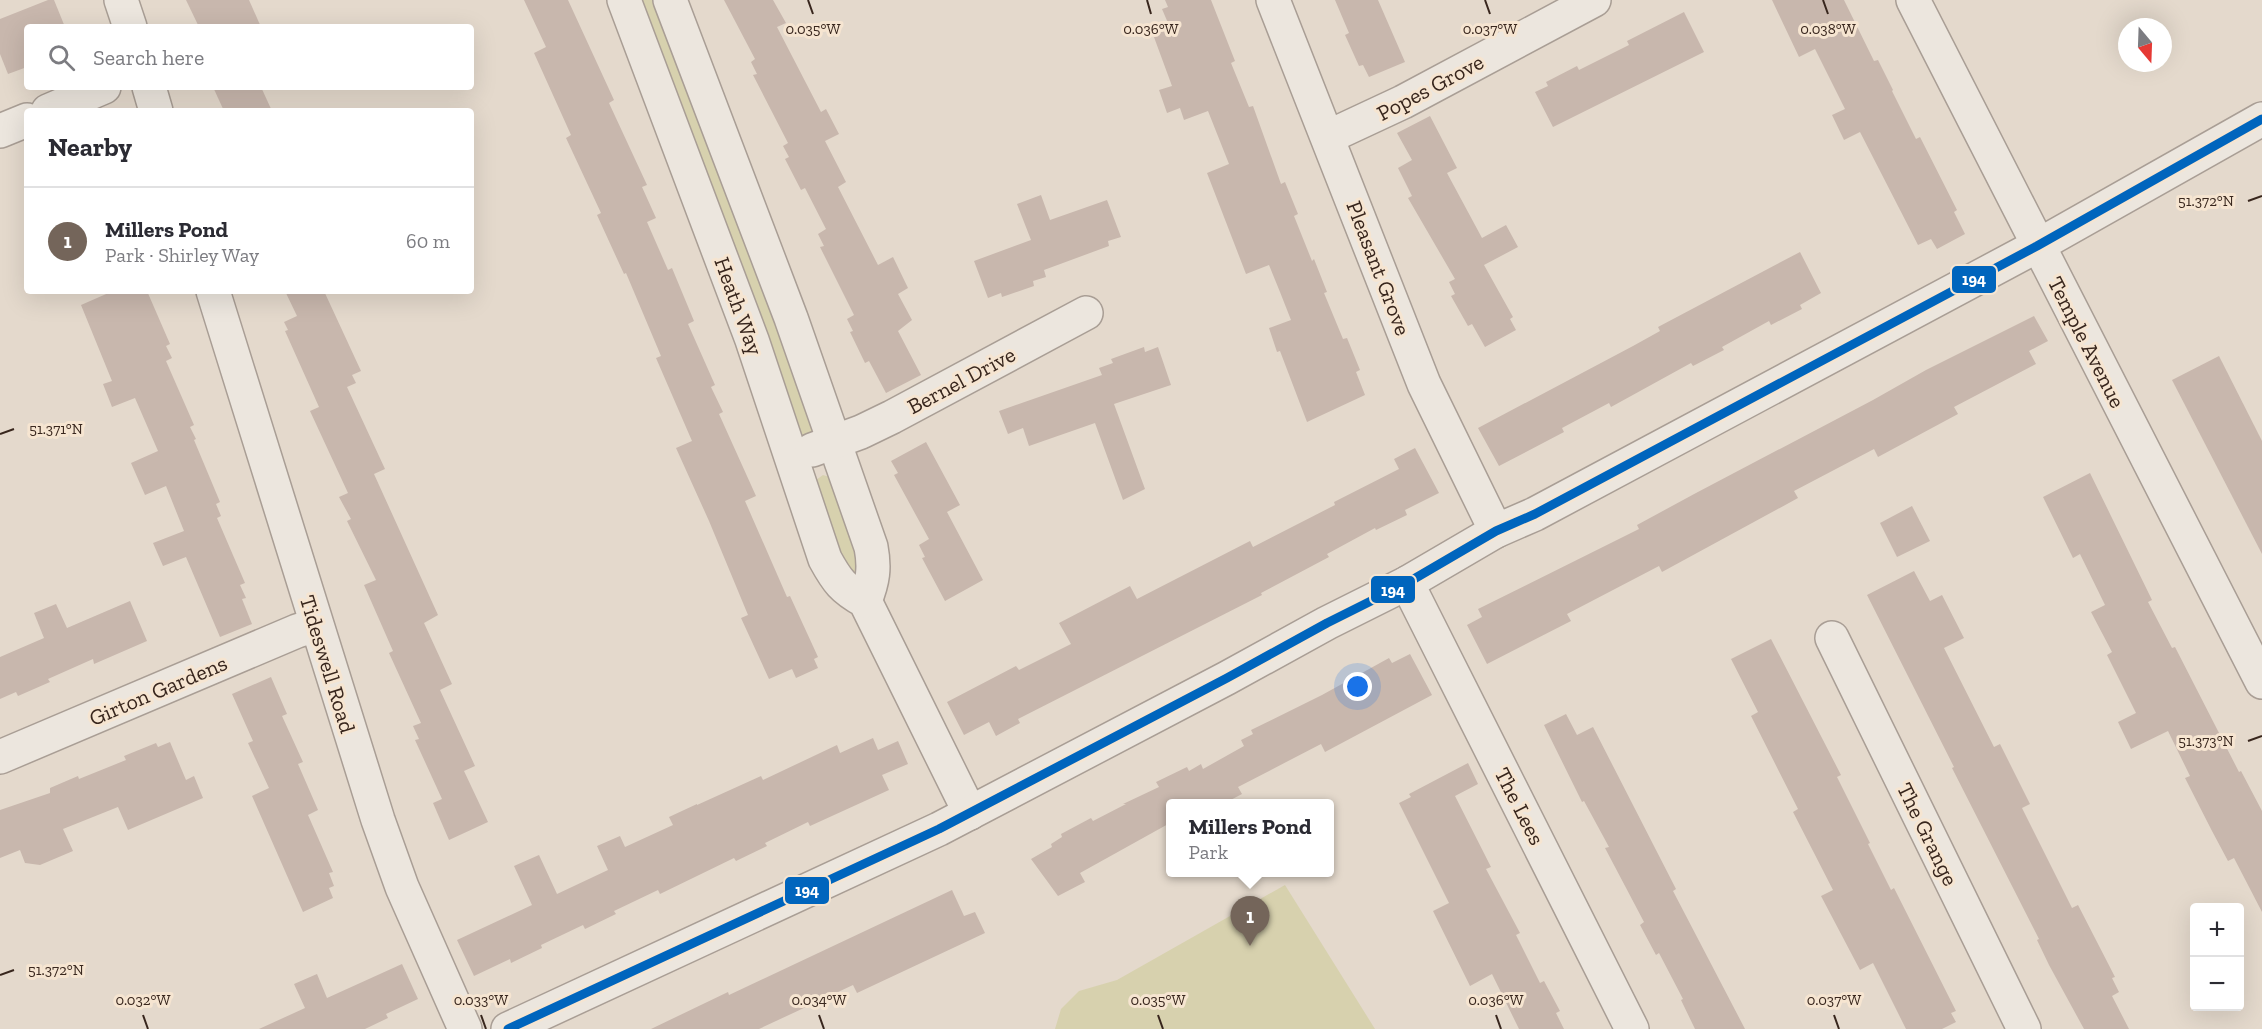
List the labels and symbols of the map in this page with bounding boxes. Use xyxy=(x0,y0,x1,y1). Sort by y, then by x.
north arrow xyxy=(2118,18,2172,72)
text: 0.035°W xyxy=(785,20,841,38)
text: 0.036°W xyxy=(1123,20,1179,38)
text: 0.037°W xyxy=(1463,20,1517,38)
text: 0.038°W xyxy=(1800,20,1856,38)
street label: Popes Grove xyxy=(1372,48,1488,127)
text: 51.372°N xyxy=(2178,192,2234,210)
street label: Pleasant Grove xyxy=(1340,197,1417,339)
street label: Heath Way xyxy=(708,253,769,360)
line badge: 194 xyxy=(1951,265,1997,294)
text: 194 xyxy=(1962,270,1986,289)
street label: Temple Avenue xyxy=(2042,272,2131,412)
street label: Bernel Drive xyxy=(903,341,1020,420)
text: 51.371°N xyxy=(29,420,83,438)
line badge: 194 xyxy=(1370,575,1416,604)
text: 194 xyxy=(1381,581,1405,600)
street label: Tideswell Road xyxy=(294,592,361,736)
street label: Girton Gardens xyxy=(85,649,231,732)
your location xyxy=(1343,672,1372,701)
text: 51.373°N xyxy=(2178,732,2234,750)
street label: The Lees xyxy=(1489,763,1551,850)
street label: The Grange xyxy=(1891,778,1964,890)
line badge: 194 xyxy=(784,876,830,905)
text: 194 xyxy=(795,881,819,900)
pin: 1 xyxy=(1230,896,1270,946)
text: 51.372°N xyxy=(28,961,84,979)
text: 0.032°W xyxy=(115,991,171,1009)
text: 0.033°W xyxy=(454,991,508,1009)
text: 0.034°W xyxy=(791,991,847,1009)
text: 0.035°W xyxy=(1130,991,1186,1009)
text: 0.036°W xyxy=(1468,991,1524,1009)
text: 0.037°W xyxy=(1807,991,1861,1009)

